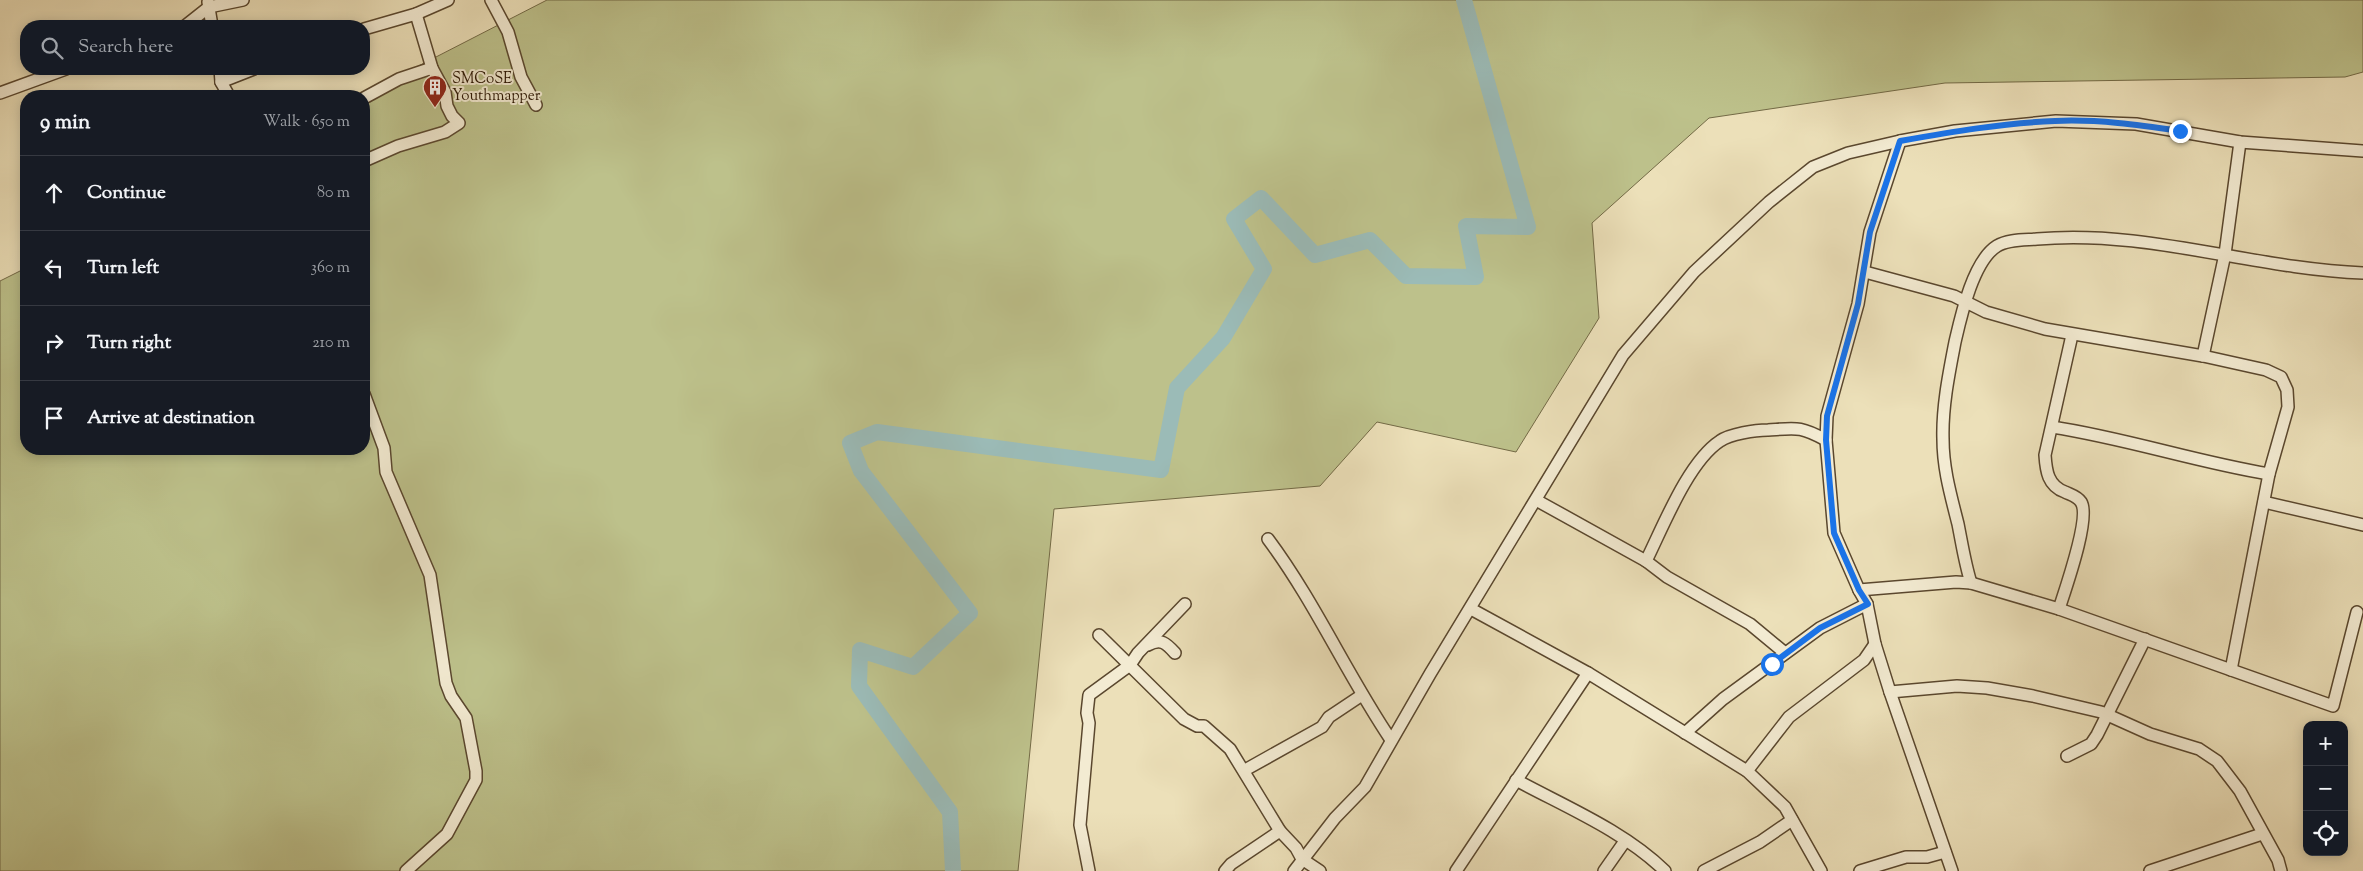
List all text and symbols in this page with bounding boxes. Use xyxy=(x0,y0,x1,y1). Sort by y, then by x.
search box xyxy=(20,20,370,75)
icon: search xyxy=(38,34,66,62)
text: Search here xyxy=(78,34,173,61)
place label: SMCoSE Youthmapper xyxy=(452,69,541,107)
building icon: SMCoSE Youthmapper xyxy=(422,74,448,108)
text: 9 min xyxy=(40,108,90,138)
text: Walk · 650 m xyxy=(263,111,350,134)
route end xyxy=(2169,120,2192,143)
icon: ahead xyxy=(40,179,68,207)
text: Continue xyxy=(87,180,166,207)
text: 80 m xyxy=(317,182,350,205)
icon: left xyxy=(40,254,68,282)
text: Turn left xyxy=(87,255,159,282)
text: 360 m xyxy=(311,257,350,280)
icon: right xyxy=(40,329,68,357)
text: Turn right xyxy=(87,330,171,357)
text: 210 m xyxy=(312,332,350,355)
icon: arrive xyxy=(40,404,68,432)
text: Arrive at destination xyxy=(87,405,255,432)
route start xyxy=(1761,653,1784,676)
map controls xyxy=(2303,721,2348,856)
button: + xyxy=(2303,721,2348,766)
button: − xyxy=(2303,766,2348,811)
button: locate xyxy=(2303,811,2348,856)

